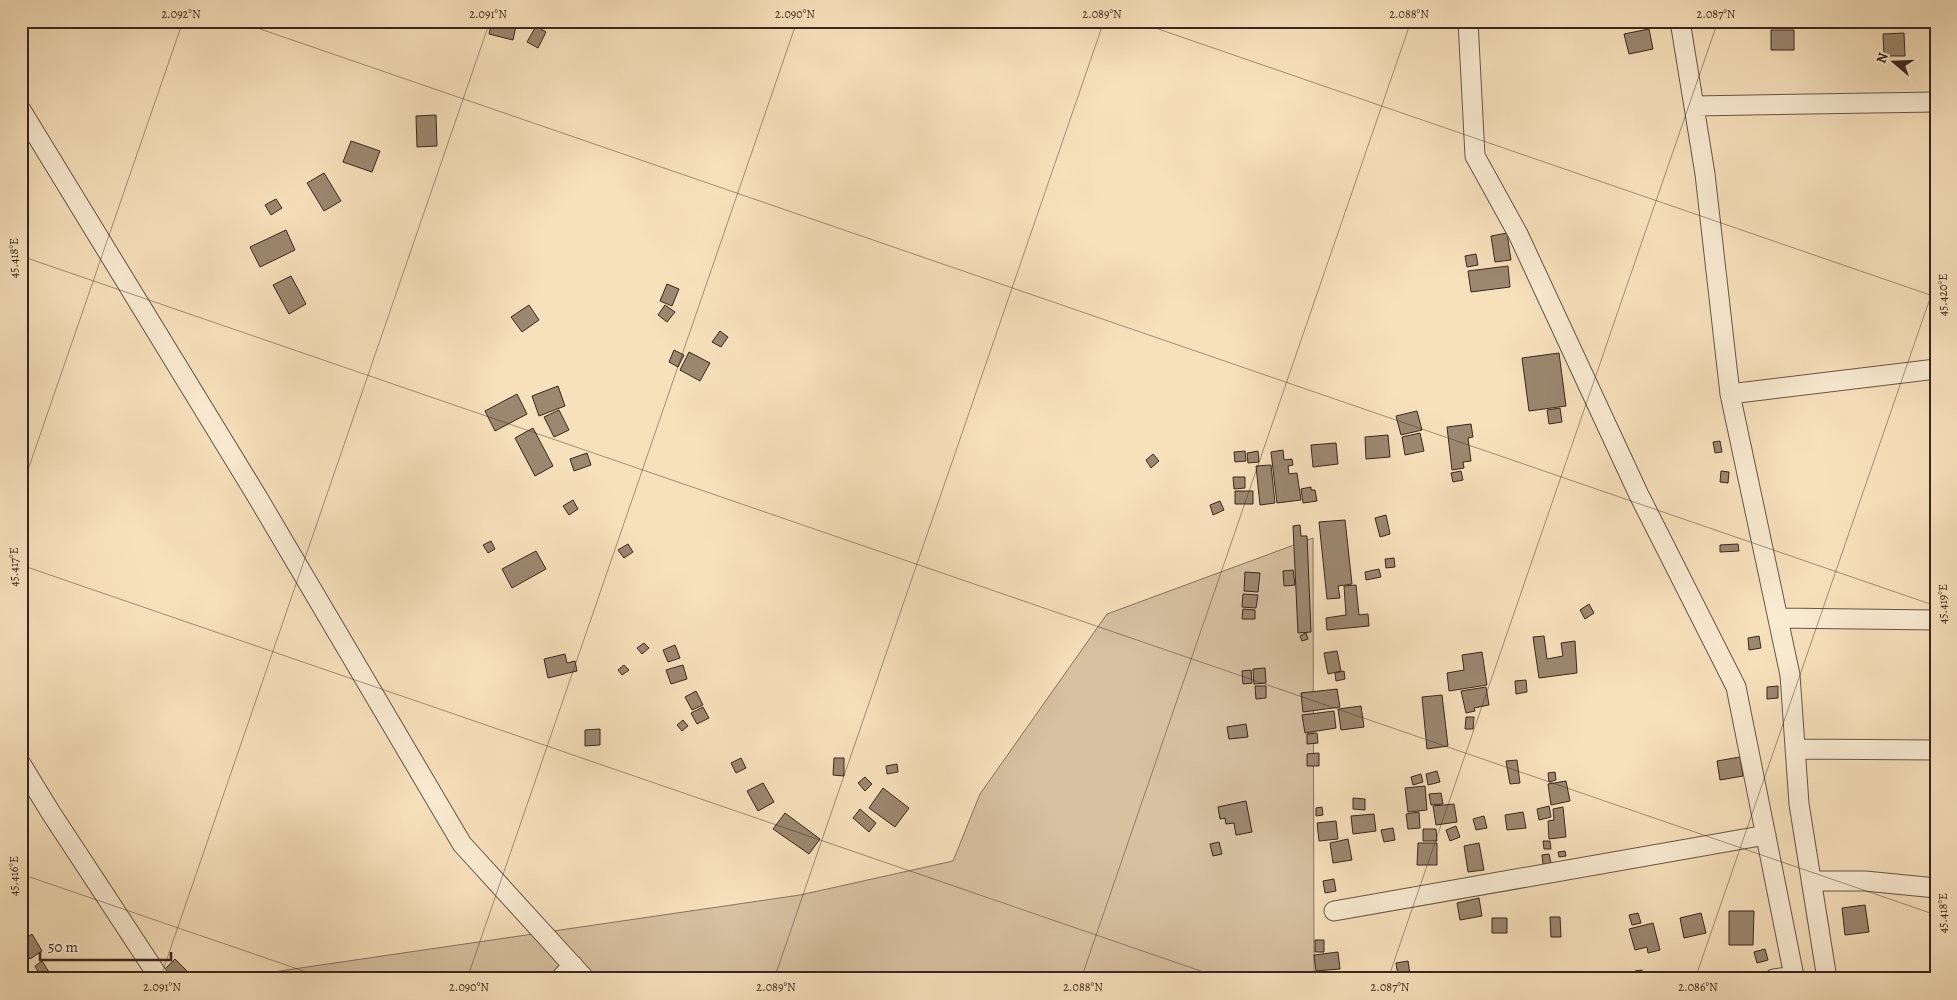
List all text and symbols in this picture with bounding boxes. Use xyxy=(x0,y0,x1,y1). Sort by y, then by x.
text: 2.092°N xyxy=(161,6,201,22)
text: 2.091°N xyxy=(469,6,507,22)
text: 2.090°N xyxy=(775,6,815,22)
text: 2.089°N xyxy=(1082,6,1122,22)
text: 2.088°N xyxy=(1389,6,1429,22)
text: 2.087°N xyxy=(1697,6,1736,22)
north arrow xyxy=(1870,38,1920,88)
text: N xyxy=(1872,50,1893,66)
text: 45.418°E xyxy=(6,238,22,278)
text: 45.420°E xyxy=(1935,274,1951,316)
text: 45.417°E xyxy=(6,547,22,587)
text: 45.419°E xyxy=(1935,584,1951,624)
text: 45.416°E xyxy=(6,856,22,896)
text: 45.418°E xyxy=(1935,893,1951,933)
scale bar xyxy=(40,930,171,962)
text: 50 m xyxy=(48,937,78,957)
text: 2.091°N xyxy=(143,979,181,995)
text: 2.090°N xyxy=(449,979,489,995)
text: 2.089°N xyxy=(756,979,796,995)
text: 2.088°N xyxy=(1063,979,1103,995)
text: 2.087°N xyxy=(1371,979,1410,995)
text: 2.086°N xyxy=(1678,979,1718,995)

